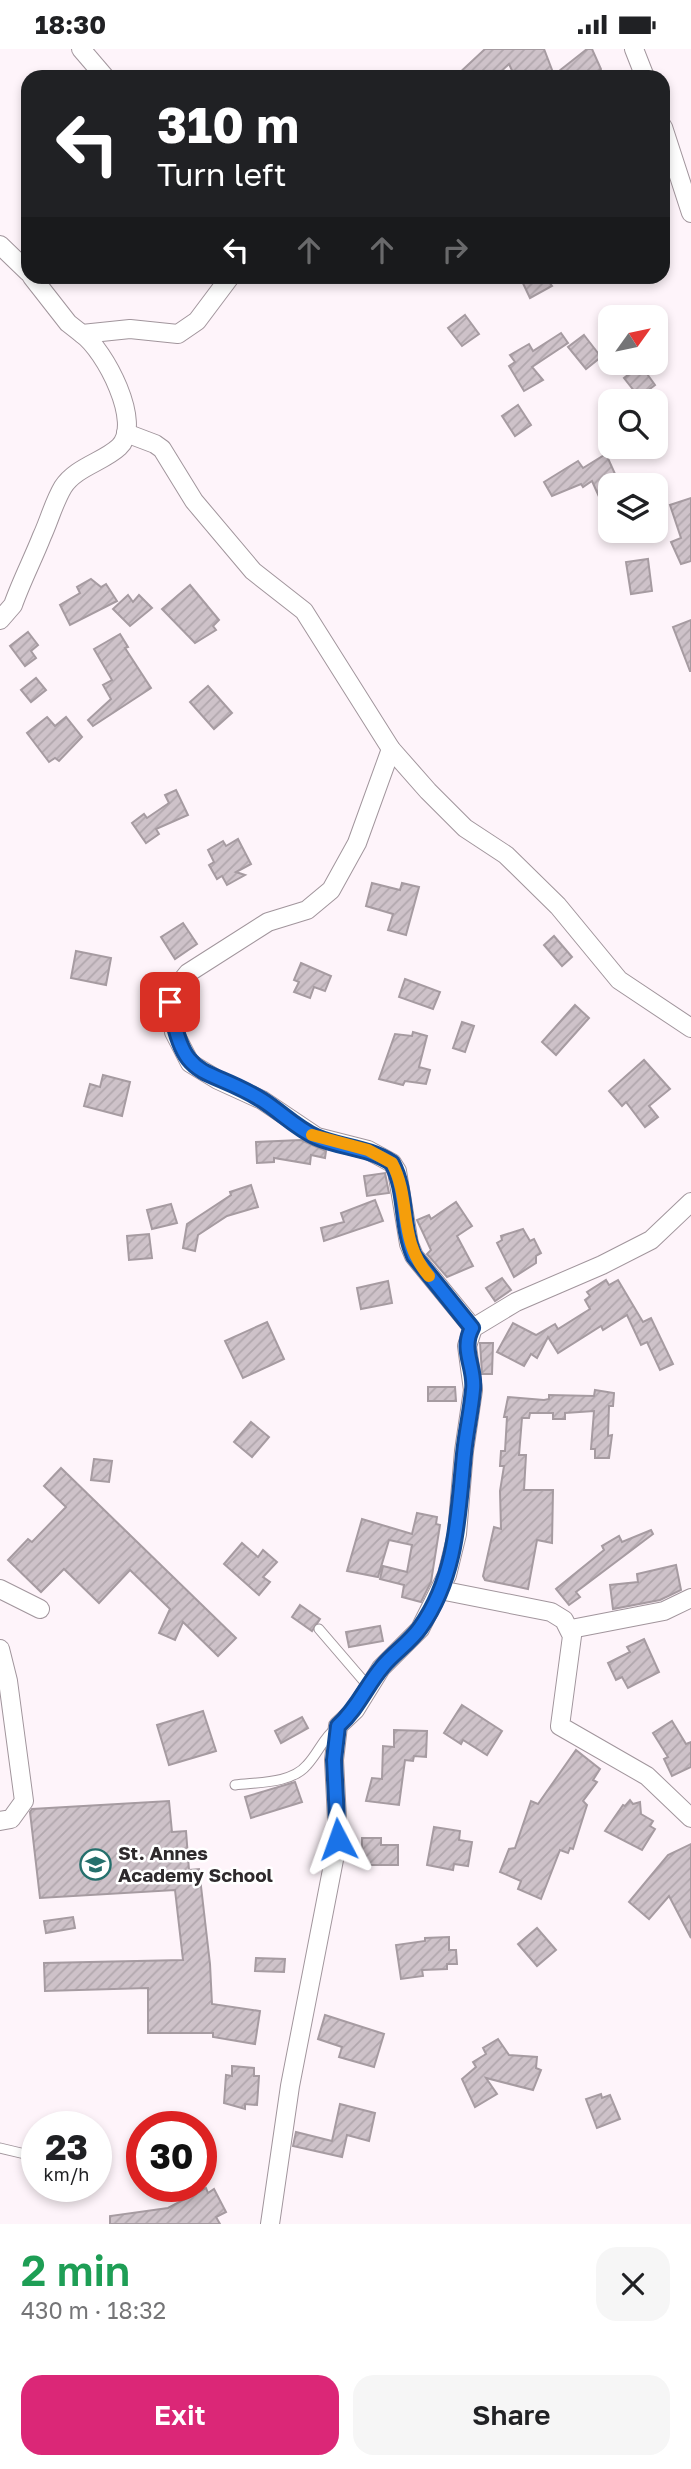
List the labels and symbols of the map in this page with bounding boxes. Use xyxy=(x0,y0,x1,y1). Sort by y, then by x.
north arrow xyxy=(598,305,668,375)
pin xyxy=(140,972,200,1032)
position arrow xyxy=(301,1802,375,1876)
place label: St. Annes Academy School xyxy=(118,1841,273,1886)
school or university icon: St. Annes Academy School xyxy=(78,1847,112,1881)
speed limit sign: 30 xyxy=(126,2111,217,2202)

